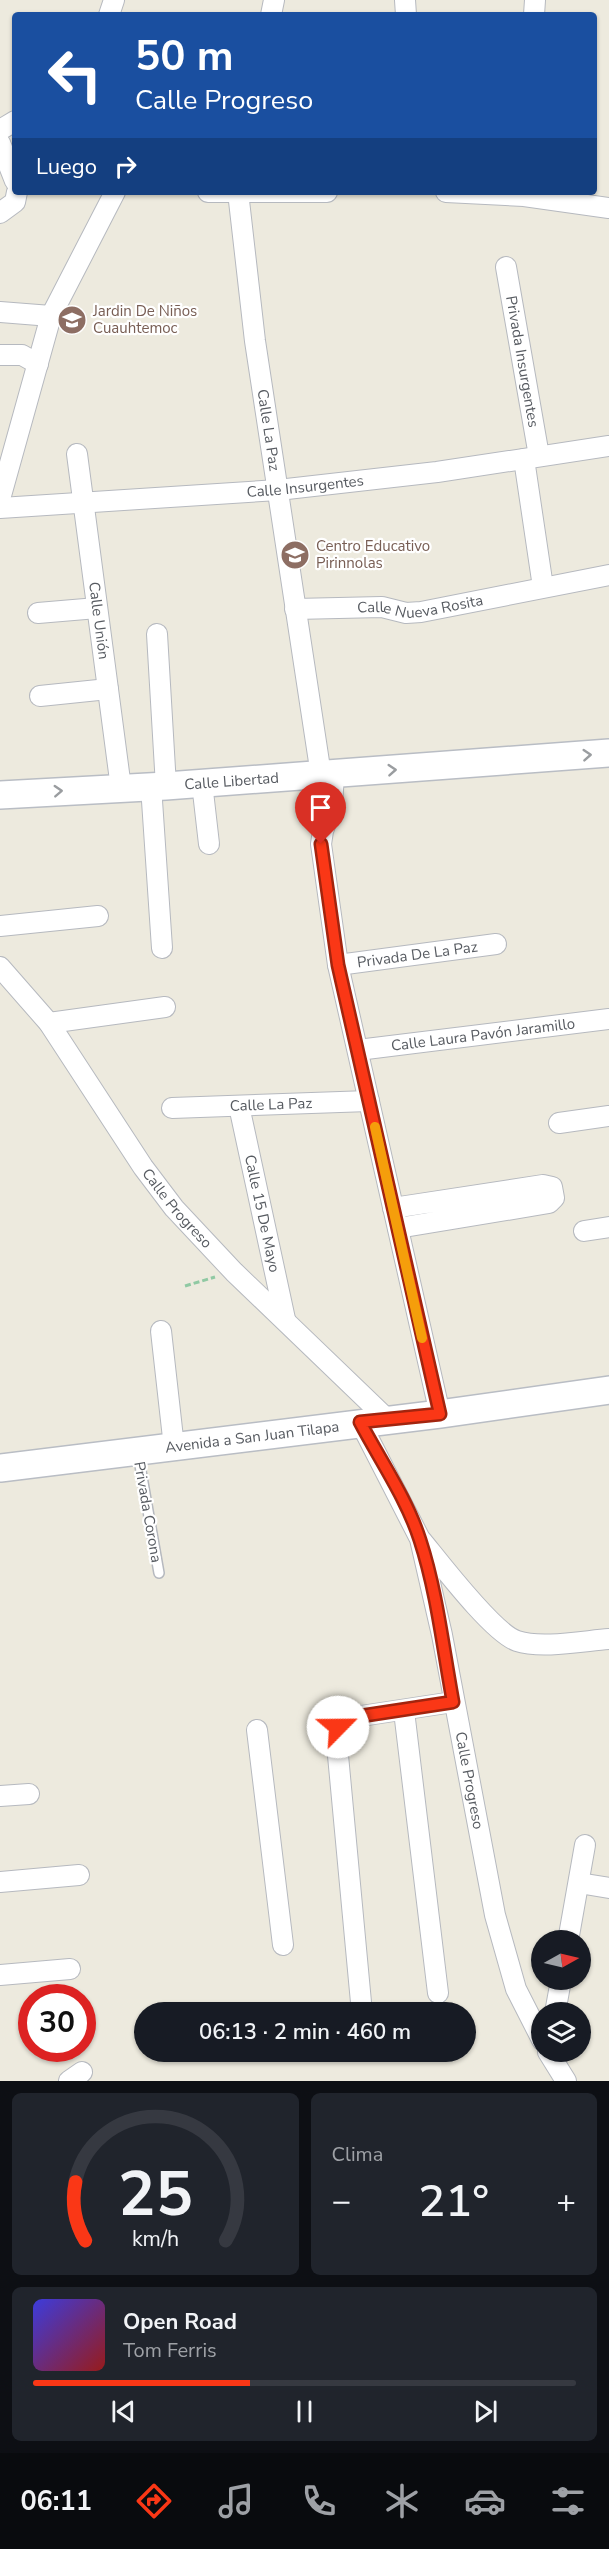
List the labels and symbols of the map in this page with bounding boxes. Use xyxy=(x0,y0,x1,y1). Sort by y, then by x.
street label: Privada Insurgentes xyxy=(501,294,544,429)
place label: Jardin De Niños Cuauhtemoc xyxy=(92,301,197,338)
school or university icon: Jardin De Niños Cuauhtemoc xyxy=(56,304,88,336)
street label: Calle La Paz xyxy=(252,388,285,472)
street label: Calle Insurgentes xyxy=(246,470,365,502)
place label: Centro Educativo Pirinnolas xyxy=(316,536,430,573)
school or university icon: Centro Educativo Pirinnolas xyxy=(279,539,311,571)
street label: Calle Unión xyxy=(84,580,114,661)
street label: Calle Nueva Rosita xyxy=(357,590,485,623)
one-way arrow xyxy=(582,749,591,762)
one-way arrow xyxy=(388,764,397,777)
street label: Calle Libertad xyxy=(184,768,279,795)
pin xyxy=(295,782,346,844)
one-way arrow xyxy=(54,785,63,798)
street label: Privada De La Paz xyxy=(356,937,479,972)
street label: Calle Laura Pavón Jaramillo xyxy=(390,1013,576,1056)
street label: Calle La Paz xyxy=(229,1093,313,1116)
street label: Calle 15 De Mayo xyxy=(240,1153,285,1274)
street label: Calle Progreso xyxy=(137,1164,217,1253)
street label: Avenida a San Juan Tilapa xyxy=(164,1416,340,1458)
street label: Privada Corona xyxy=(129,1460,167,1564)
position arrow xyxy=(306,1695,370,1759)
street label: Calle Progreso xyxy=(450,1730,489,1831)
north arrow xyxy=(531,1930,591,1990)
speed limit sign: 30 xyxy=(18,1984,96,2062)

